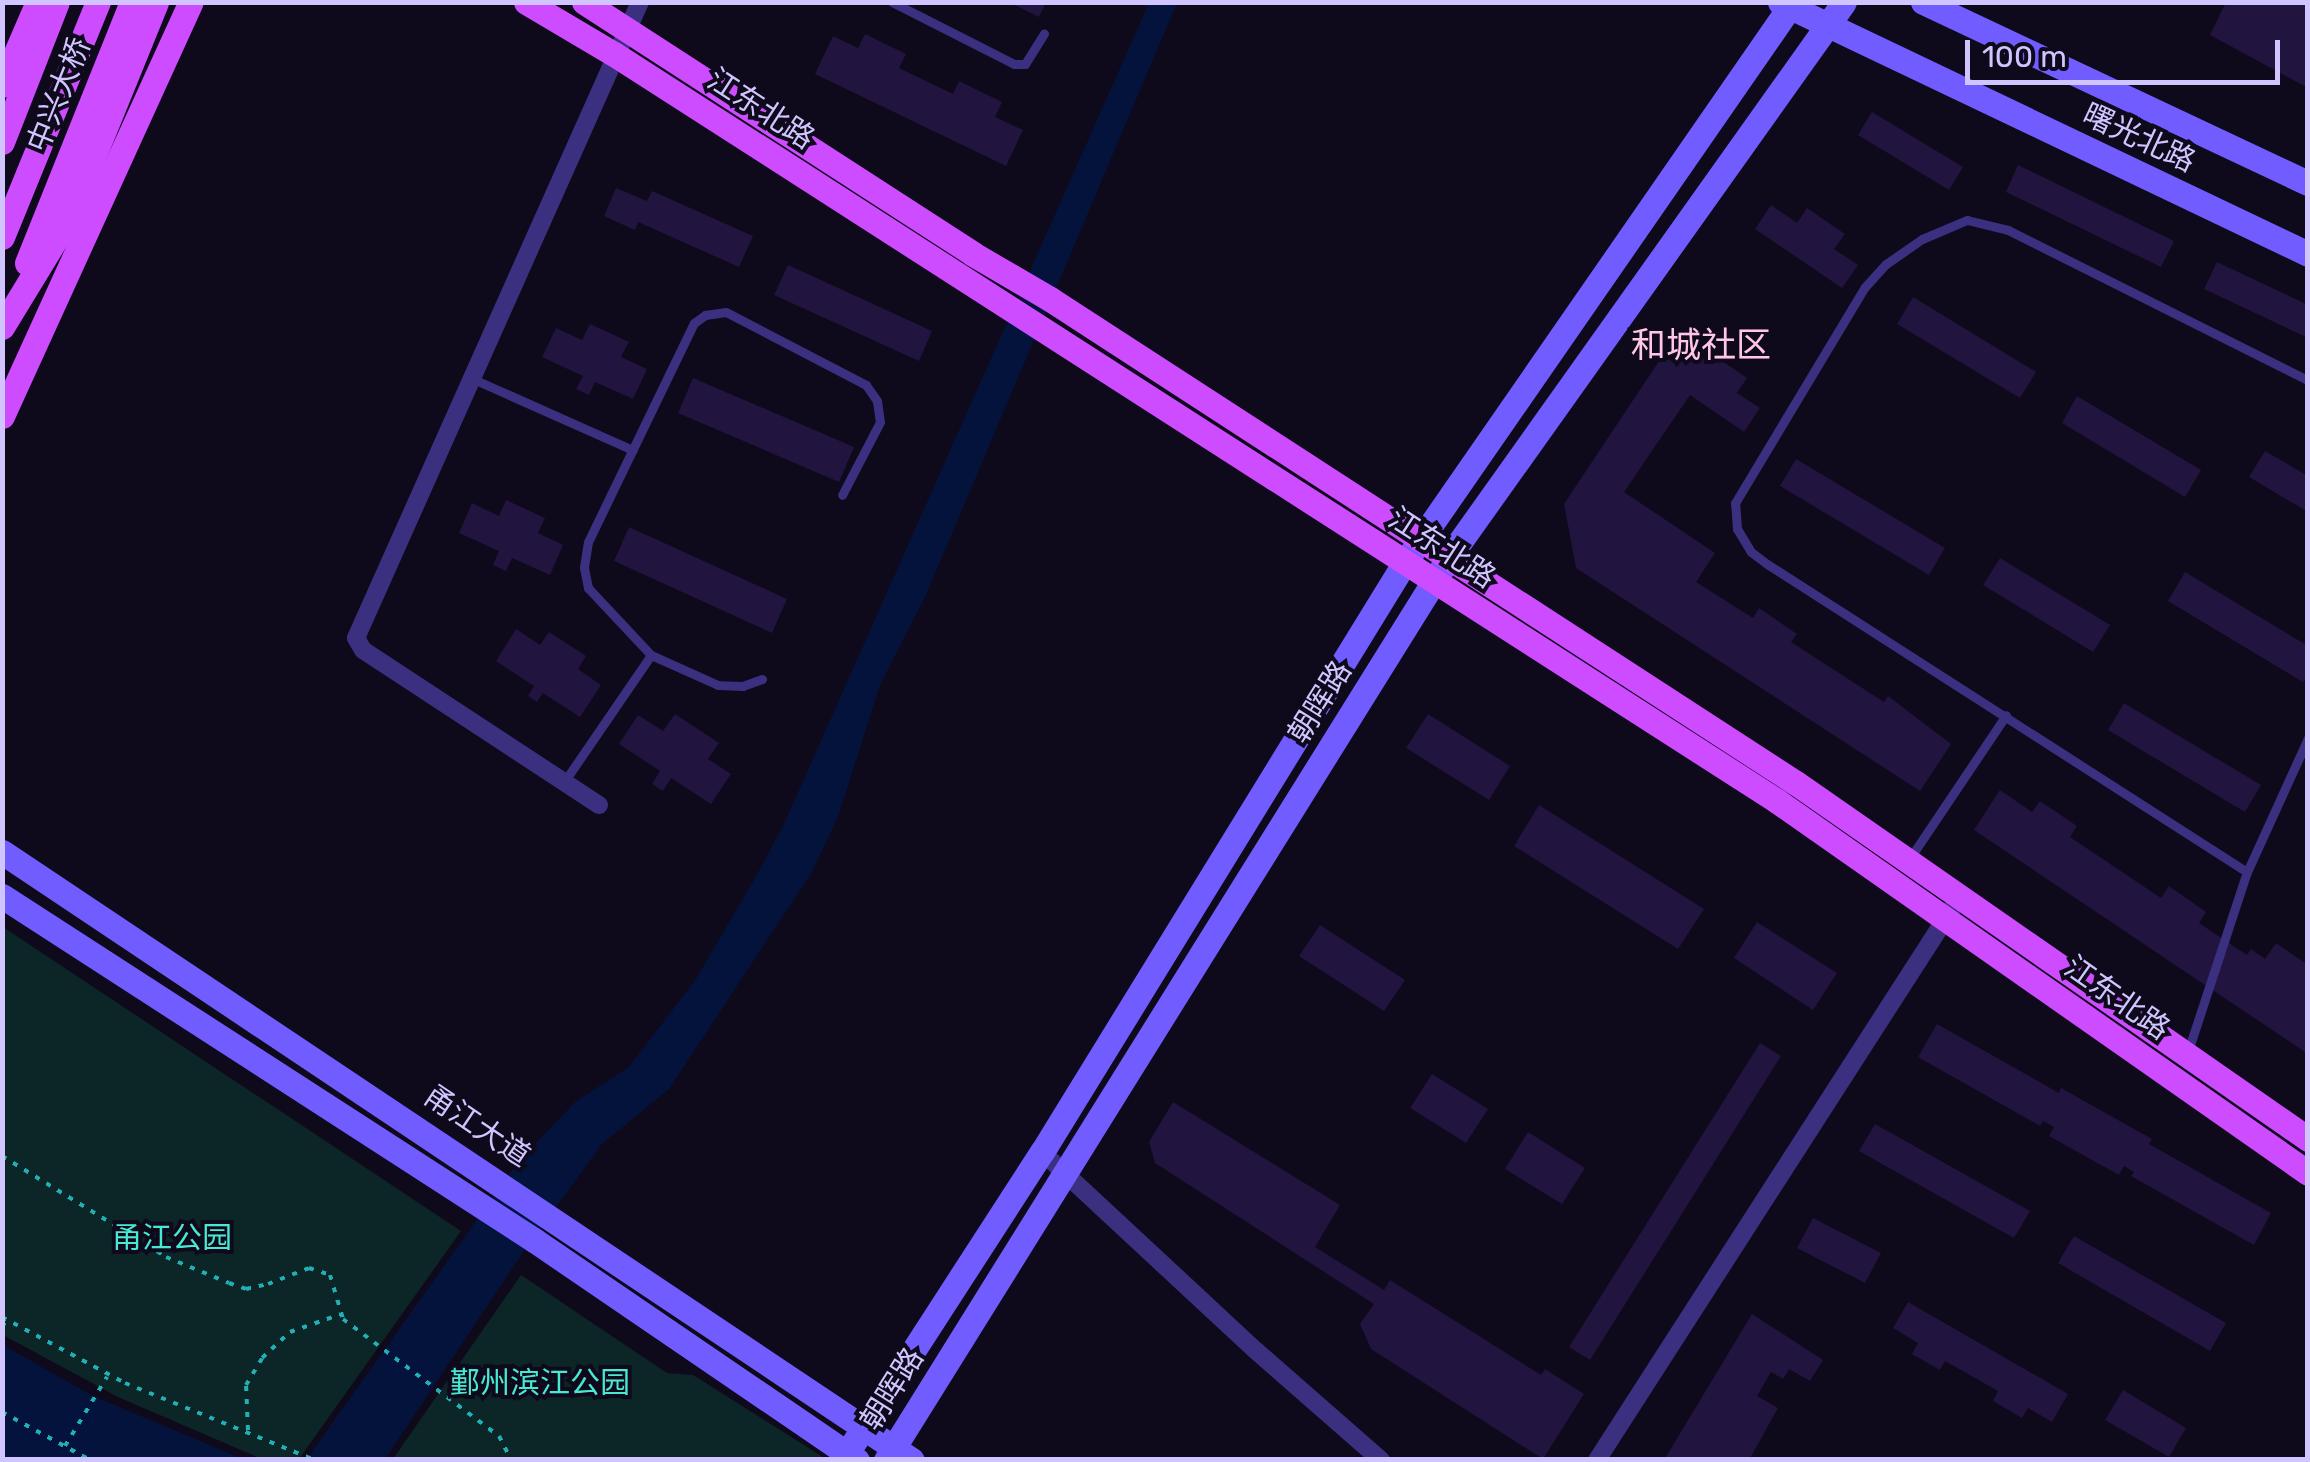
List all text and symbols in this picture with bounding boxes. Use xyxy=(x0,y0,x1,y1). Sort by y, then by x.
scale bar xyxy=(1970,20,2285,82)
street label: 中兴大桥 xyxy=(20,33,98,157)
text: 100 m xyxy=(1982,39,2067,75)
street label: 江东北路 xyxy=(701,61,821,157)
street label: 曙光北路 xyxy=(2077,96,2201,180)
district label: 和城社区 xyxy=(1631,324,1771,366)
street label: 江东北路 xyxy=(1382,500,1502,596)
street label: 朝晖路 xyxy=(1281,654,1359,750)
street label: 江东北路 xyxy=(2058,949,2176,1047)
street label: 甬江大道 xyxy=(417,1078,537,1174)
park label: 甬江公园 xyxy=(112,1220,232,1256)
street label: 朝晖路 xyxy=(853,1341,931,1437)
park label: 鄞州滨江公园 xyxy=(450,1365,630,1401)

